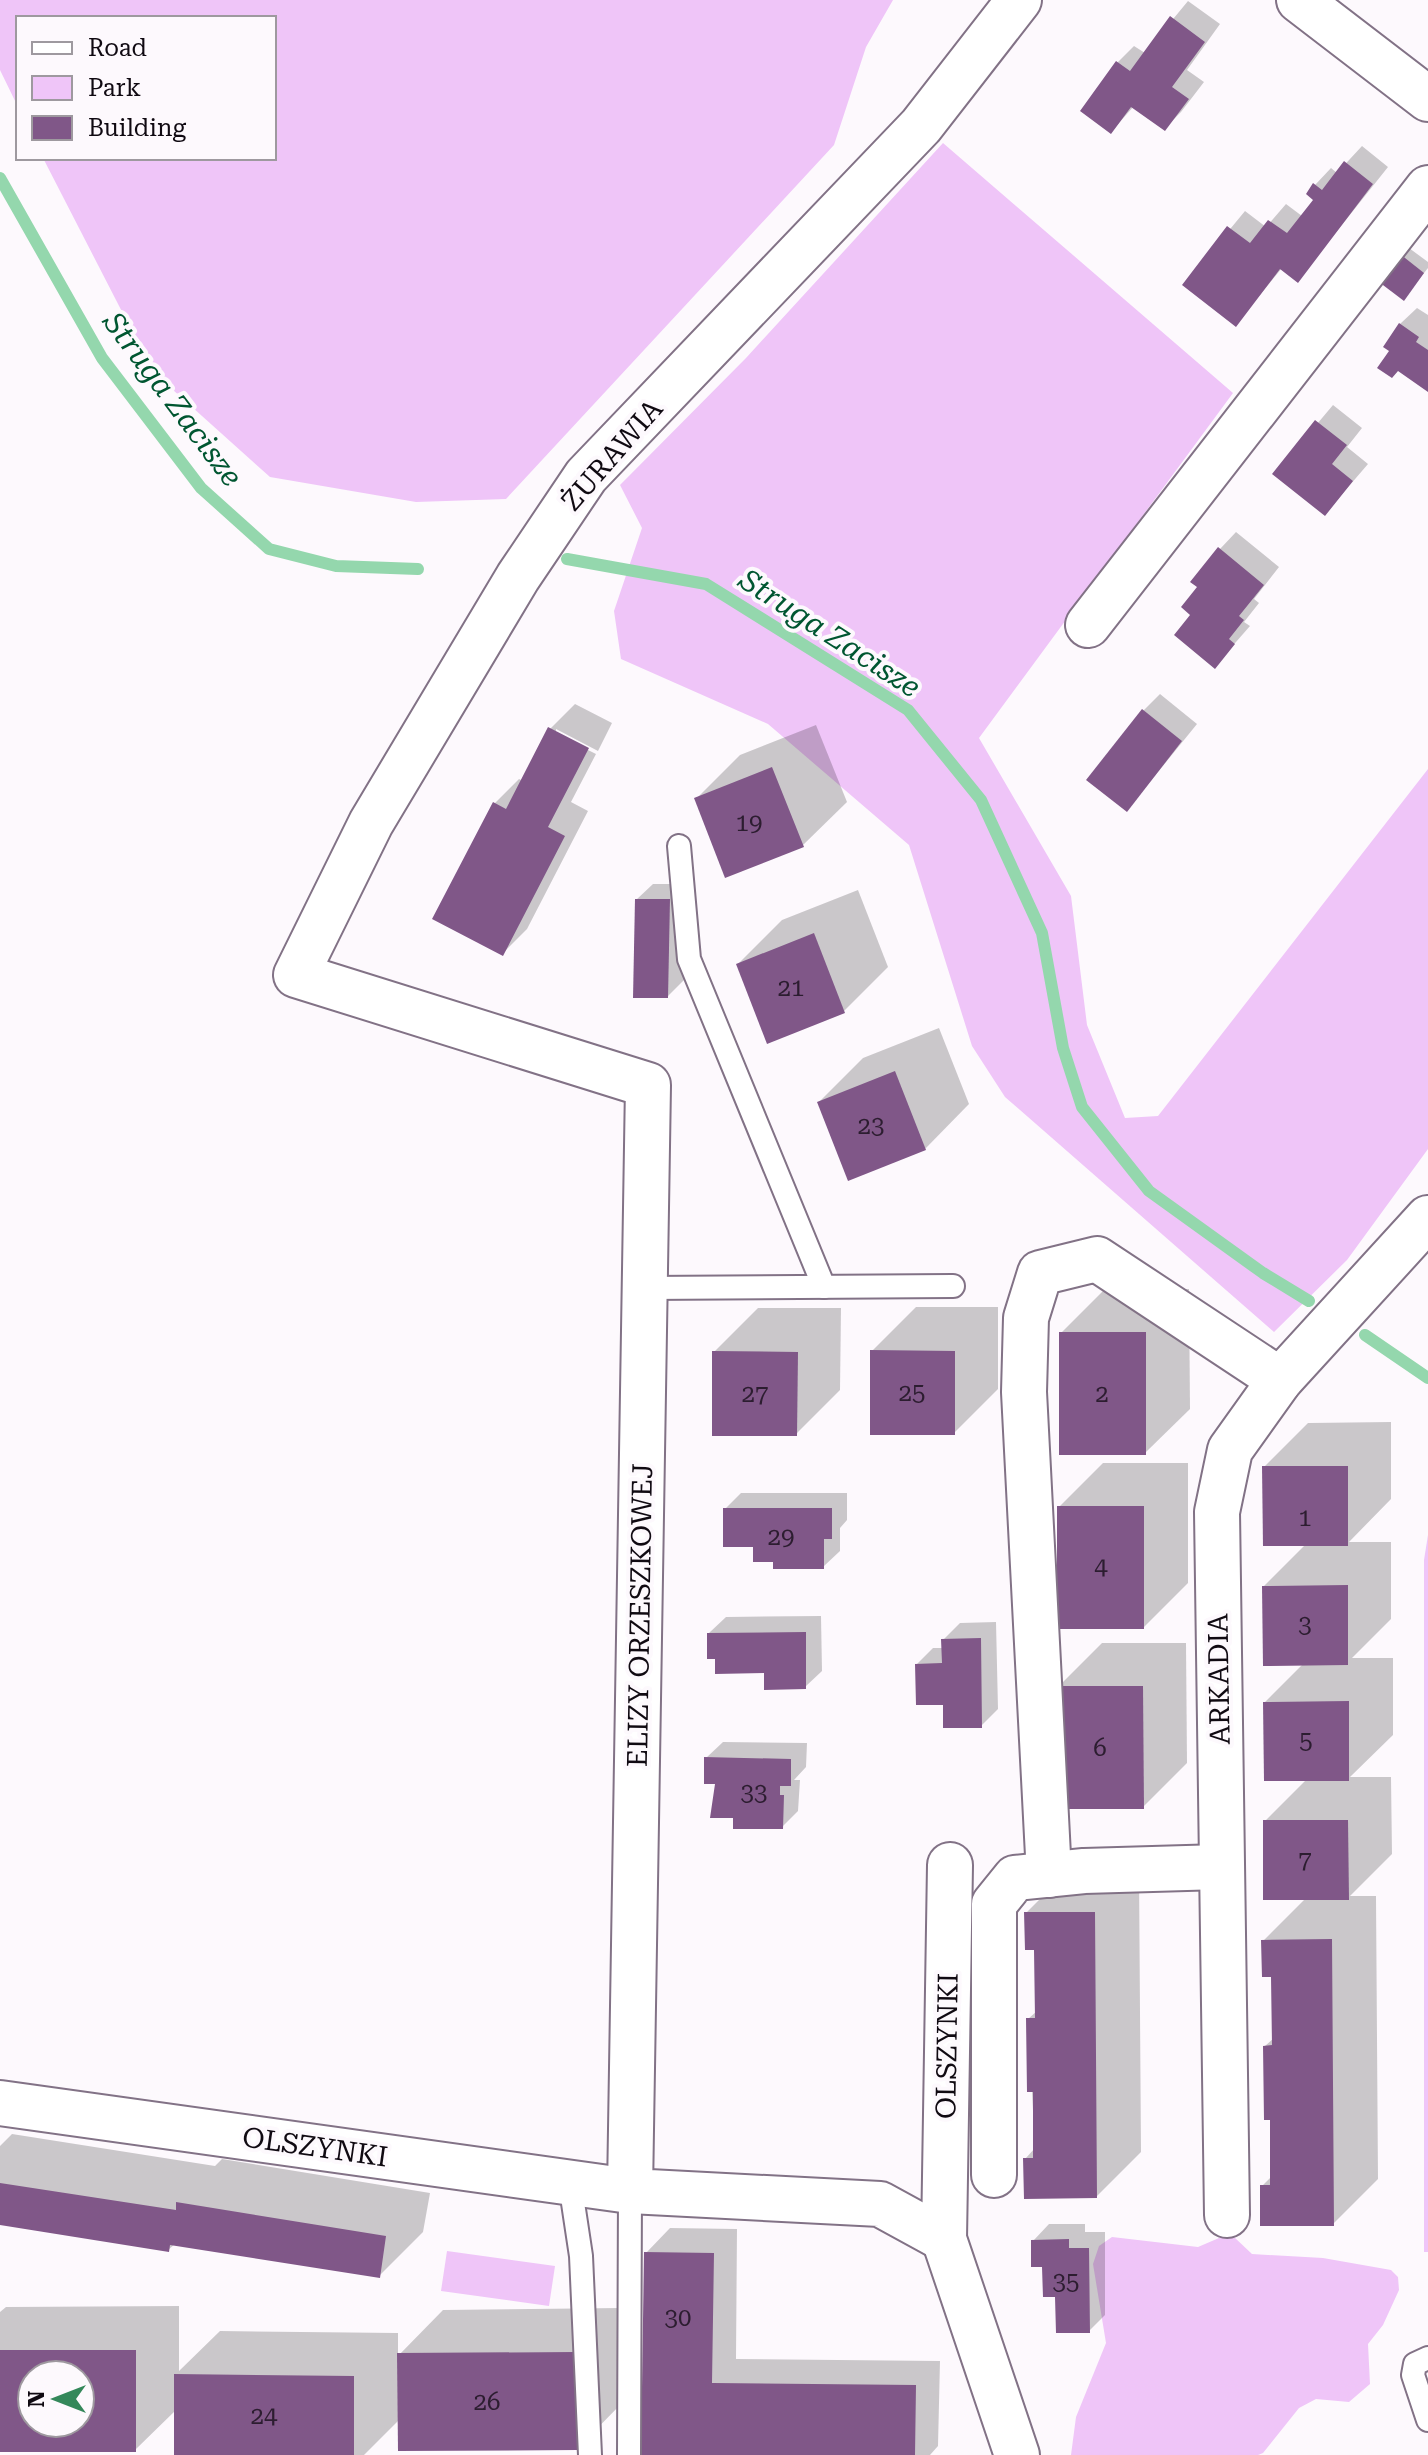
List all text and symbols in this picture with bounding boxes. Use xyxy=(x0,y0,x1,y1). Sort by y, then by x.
legend xyxy=(16,16,276,160)
text: Road xyxy=(88,34,147,62)
text: Park xyxy=(88,74,141,102)
text: Building xyxy=(88,114,186,142)
water label: Struga Zacisze xyxy=(96,304,250,493)
street label: ŻURAWIA xyxy=(555,392,670,517)
water label: Struga Zacisze xyxy=(732,561,927,704)
house number: 19 xyxy=(736,809,762,837)
house number: 21 xyxy=(778,974,804,1002)
house number: 23 xyxy=(858,1112,884,1140)
house number: 25 xyxy=(899,1379,925,1407)
house number: 27 xyxy=(742,1380,768,1408)
house number: 2 xyxy=(1095,1380,1109,1408)
street label: ELIZY ORZESZKOWEJ xyxy=(621,1463,659,1767)
house number: 1 xyxy=(1298,1504,1312,1532)
house number: 29 xyxy=(768,1523,794,1551)
house number: 4 xyxy=(1094,1553,1108,1581)
house number: 3 xyxy=(1298,1611,1312,1639)
street label: ARKADIA xyxy=(1201,1613,1237,1745)
house number: 5 xyxy=(1299,1727,1313,1755)
house number: 6 xyxy=(1093,1734,1107,1762)
house number: 33 xyxy=(741,1779,767,1807)
house number: 7 xyxy=(1298,1846,1312,1874)
street label: OLSZYNKI xyxy=(929,1973,965,2119)
street label: OLSZYNKI xyxy=(240,2120,390,2174)
house number: 35 xyxy=(1053,2268,1079,2296)
house number: 30 xyxy=(665,2304,691,2332)
north arrow xyxy=(16,2359,96,2439)
house number: 26 xyxy=(474,2388,500,2416)
text: N xyxy=(24,2390,49,2407)
house number: 24 xyxy=(251,2402,278,2430)

